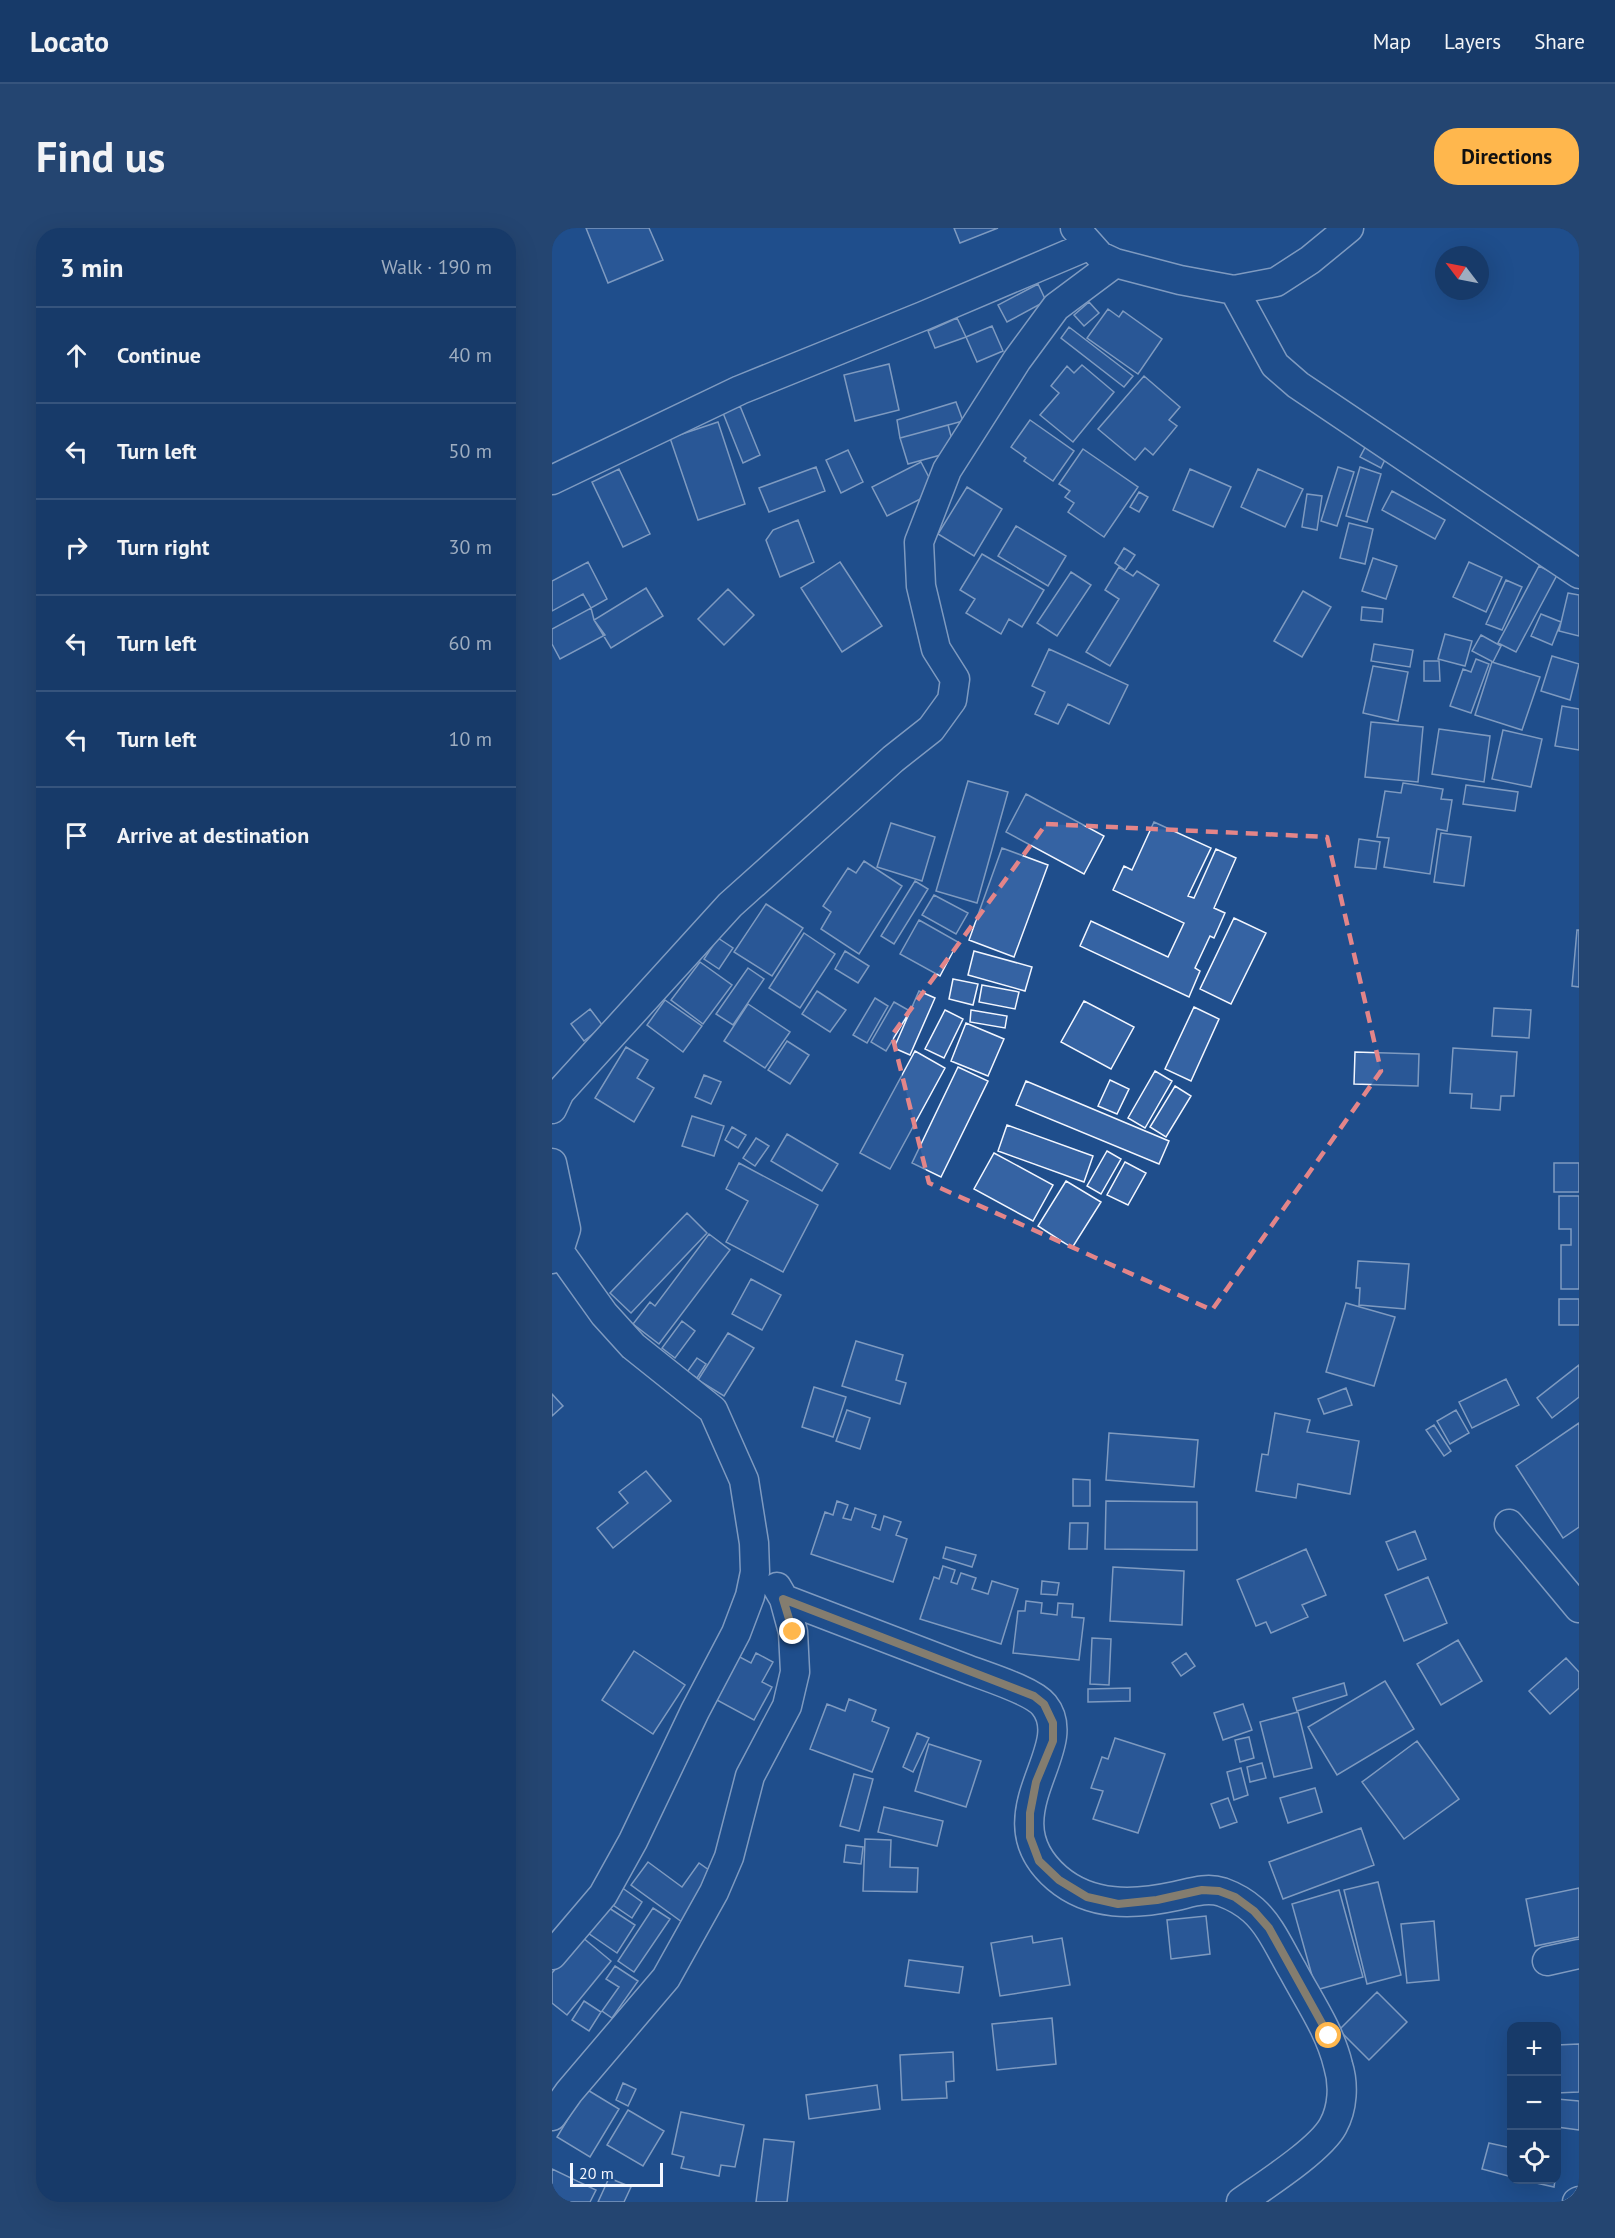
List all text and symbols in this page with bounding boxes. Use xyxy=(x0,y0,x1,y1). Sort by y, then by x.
text: Locato xyxy=(30,23,109,60)
text: Map xyxy=(1373,28,1411,55)
text: Layers xyxy=(1444,28,1501,55)
text: Share xyxy=(1534,28,1585,55)
button: Directions xyxy=(1434,128,1579,185)
text: Find us xyxy=(36,129,165,184)
north arrow xyxy=(1435,246,1489,300)
text: 3 min xyxy=(60,251,123,284)
text: Walk · 190 m xyxy=(381,254,492,280)
icon: ahead xyxy=(60,339,93,372)
text: Continue xyxy=(117,341,201,369)
text: 40 m xyxy=(449,342,492,368)
icon: left xyxy=(60,435,93,468)
text: Turn left xyxy=(117,437,197,465)
text: 50 m xyxy=(449,438,492,464)
icon: right xyxy=(60,531,93,564)
text: Turn right xyxy=(117,533,209,561)
text: 30 m xyxy=(449,534,492,560)
icon: left xyxy=(60,627,93,660)
text: Turn left xyxy=(117,629,197,657)
text: 60 m xyxy=(449,630,492,656)
icon: left xyxy=(60,723,93,756)
text: Turn left xyxy=(117,725,197,753)
text: 10 m xyxy=(449,726,492,752)
icon: arrive xyxy=(60,819,93,852)
text: Arrive at destination xyxy=(117,821,309,849)
route end xyxy=(779,1618,805,1644)
route start xyxy=(1315,2022,1341,2048)
map controls xyxy=(1507,2022,1561,2184)
button: + xyxy=(1507,2022,1561,2076)
button: − xyxy=(1507,2076,1561,2130)
button: locate xyxy=(1507,2130,1561,2184)
scale bar xyxy=(570,2160,663,2188)
text: 20 m xyxy=(579,2163,614,2183)

